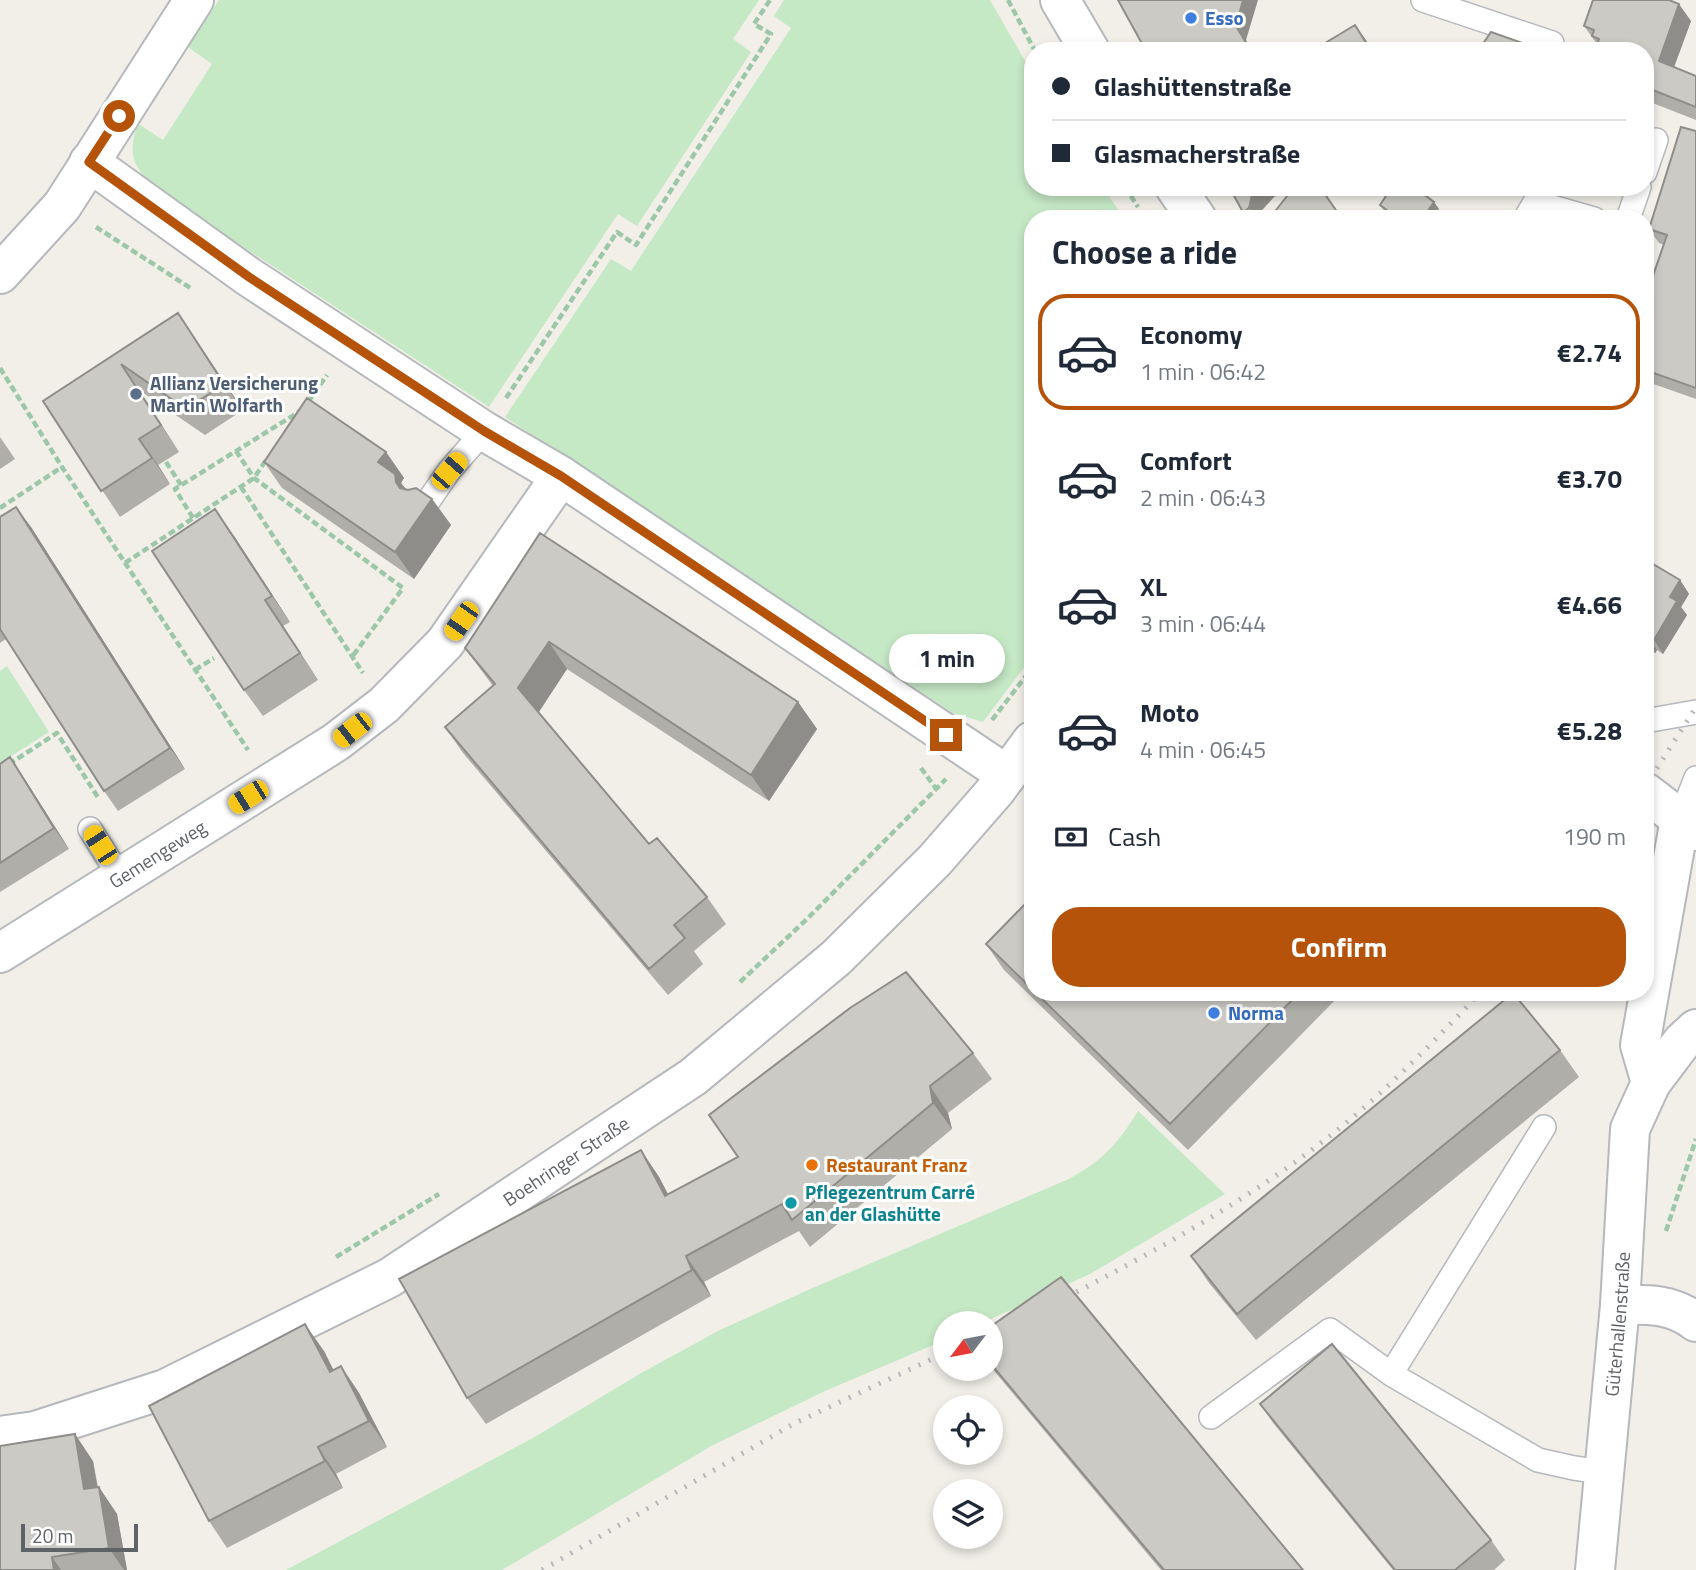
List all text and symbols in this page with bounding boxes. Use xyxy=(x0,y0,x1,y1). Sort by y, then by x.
place label: Esso xyxy=(1205,3,1244,32)
marker: Esso xyxy=(1183,10,1199,26)
text: Glashüttenstraße xyxy=(1094,67,1292,106)
route start xyxy=(103,100,135,132)
text: Glasmacherstraße xyxy=(1094,134,1300,173)
text: Choose a ride xyxy=(1052,228,1237,276)
text: Economy xyxy=(1140,315,1242,354)
icon: car xyxy=(1056,321,1119,384)
text: €2.74 xyxy=(1557,333,1622,372)
text: 1 min · 06:42 xyxy=(1140,354,1266,389)
place label: Allianz Versicherung Martin Wolfarth xyxy=(150,368,318,419)
marker: Allianz Versicherung Martin Wolfarth xyxy=(128,386,144,402)
text: Comfort xyxy=(1140,441,1232,480)
icon: car xyxy=(1056,447,1119,510)
car xyxy=(428,448,471,494)
text: €3.70 xyxy=(1557,459,1622,498)
text: 2 min · 06:43 xyxy=(1140,480,1266,515)
text: XL xyxy=(1140,567,1167,606)
icon: car xyxy=(1056,573,1119,636)
text: €4.66 xyxy=(1557,585,1622,624)
car xyxy=(441,598,482,644)
text: 3 min · 06:44 xyxy=(1140,606,1266,641)
callout: 1 min xyxy=(888,634,1004,682)
text: 1 min xyxy=(919,641,975,676)
text: Moto xyxy=(1140,693,1199,732)
icon: car xyxy=(1056,699,1119,762)
car xyxy=(329,709,376,751)
text: €5.28 xyxy=(1557,711,1622,750)
route end xyxy=(930,719,962,751)
text: 4 min · 06:45 xyxy=(1140,732,1266,767)
car xyxy=(225,777,272,817)
street label: Gemengeweg xyxy=(103,812,212,895)
text: Cash xyxy=(1108,817,1161,856)
icon: cash xyxy=(1052,818,1090,856)
text: 190 m xyxy=(1563,819,1626,854)
car xyxy=(80,822,121,868)
button: Confirm xyxy=(1052,907,1626,987)
place label: Norma xyxy=(1228,998,1284,1027)
marker: Norma xyxy=(1206,1005,1222,1021)
street label: Boehringer Straße xyxy=(497,1108,635,1213)
place label: Restaurant Franz xyxy=(826,1150,967,1179)
marker: Restaurant Franz xyxy=(804,1157,820,1173)
place label: Pflegezentrum Carré an der Glashütte xyxy=(805,1177,975,1228)
marker: Pflegezentrum Carré an der Glashütte xyxy=(783,1195,799,1211)
street label: Güterhallenstraße xyxy=(1596,1251,1637,1398)
north arrow xyxy=(933,1311,1003,1381)
map controls xyxy=(933,1311,1003,1549)
button: locate xyxy=(933,1395,1003,1465)
button: layers xyxy=(933,1479,1003,1549)
scale bar xyxy=(21,1521,138,1553)
text: 20 m xyxy=(32,1521,73,1550)

